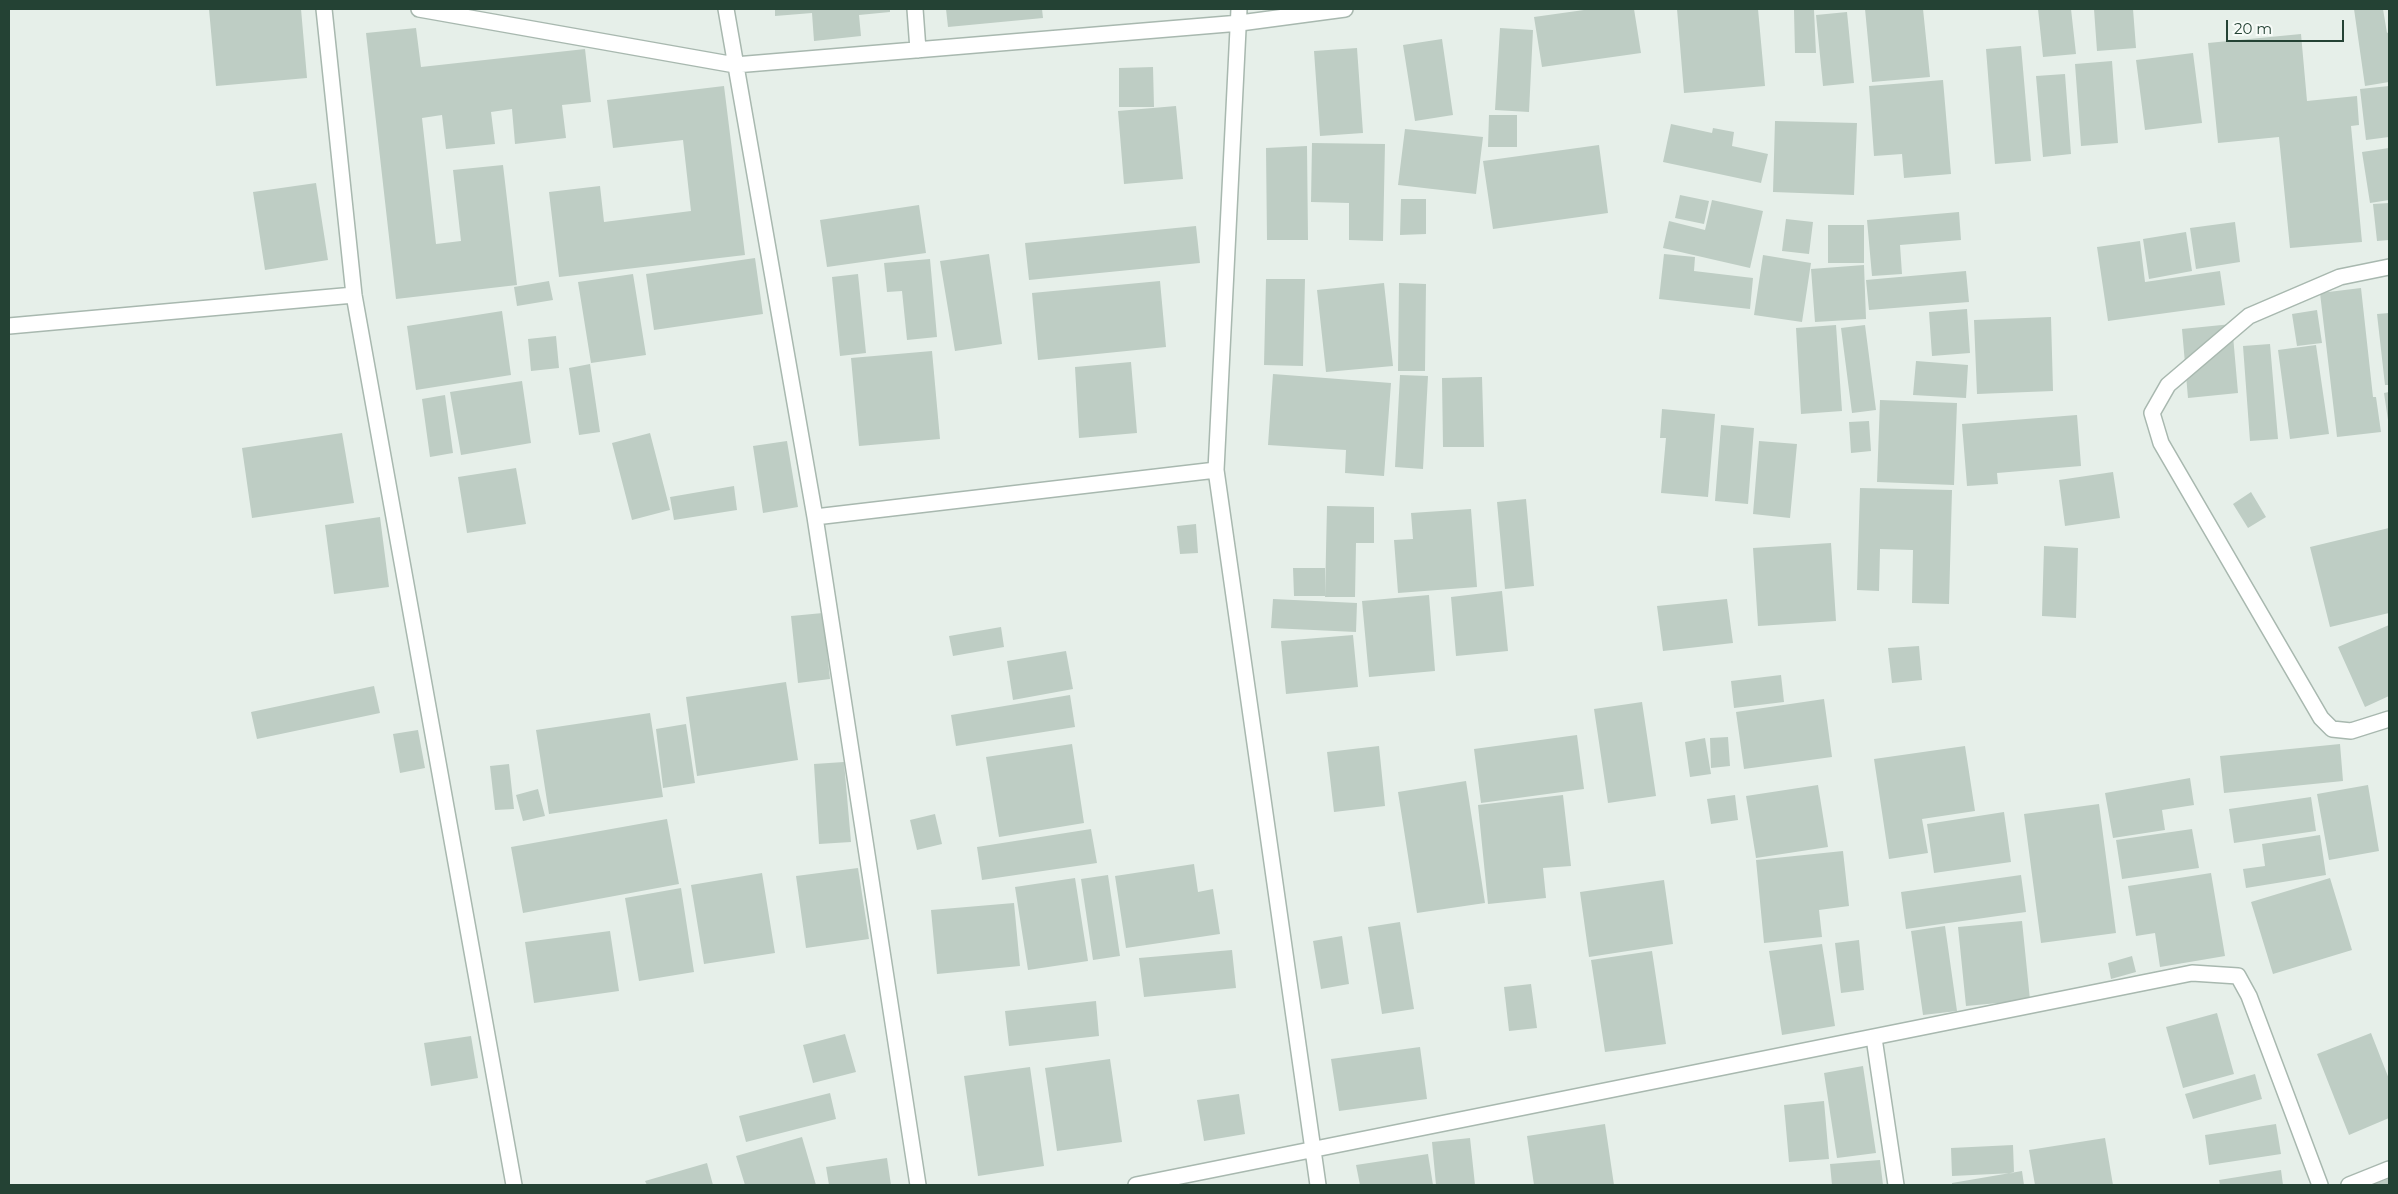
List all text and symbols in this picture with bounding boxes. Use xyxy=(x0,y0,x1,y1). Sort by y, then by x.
scale bar xyxy=(2228,10,2346,42)
text: 20 m xyxy=(2234,19,2272,38)

